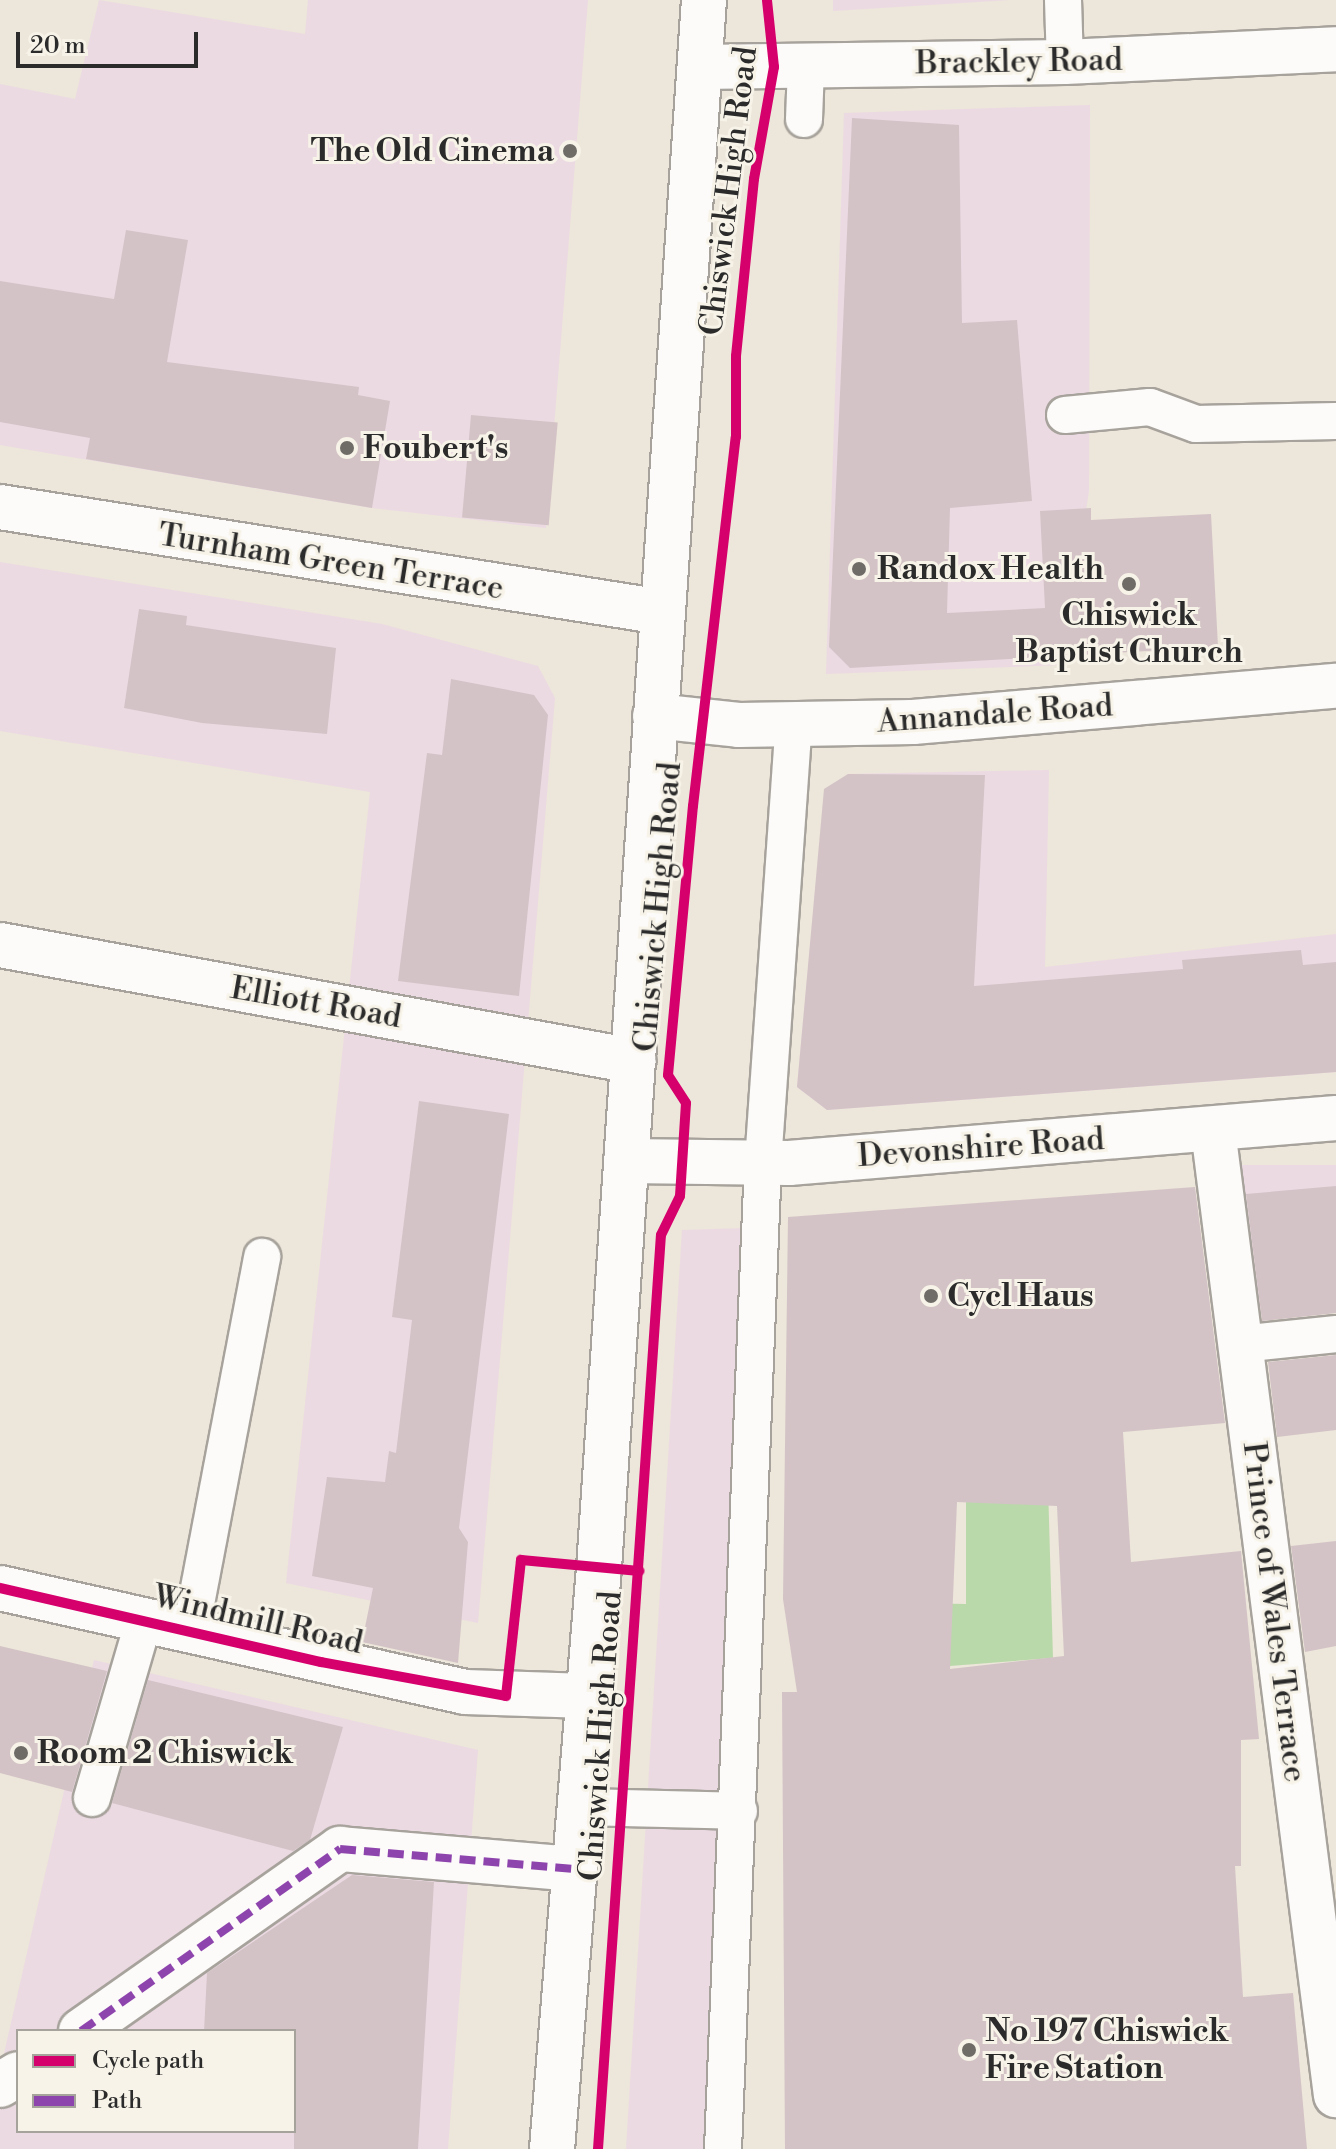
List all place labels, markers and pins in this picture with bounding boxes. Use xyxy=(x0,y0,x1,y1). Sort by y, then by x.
place label: The Old Cinema xyxy=(311,132,554,170)
marker: The Old Cinema xyxy=(561,142,579,160)
place label: Foubert's xyxy=(363,429,509,467)
marker: Foubert's xyxy=(338,439,356,457)
place label: Randox Health xyxy=(877,550,1104,588)
marker: Randox Health xyxy=(848,558,870,580)
marker: Chiswick Baptist Church xyxy=(1120,575,1138,593)
place label: Chiswick Baptist Church xyxy=(1015,597,1243,672)
place label: Cycl Haus xyxy=(947,1277,1094,1315)
marker: Cycl Haus xyxy=(922,1287,940,1305)
place label: Room 2 Chiswick xyxy=(37,1734,293,1772)
marker: Room 2 Chiswick xyxy=(12,1744,30,1762)
place label: No 197 Chiswick Fire Station xyxy=(985,2013,1228,2088)
marker: No 197 Chiswick Fire Station xyxy=(960,2041,978,2059)

